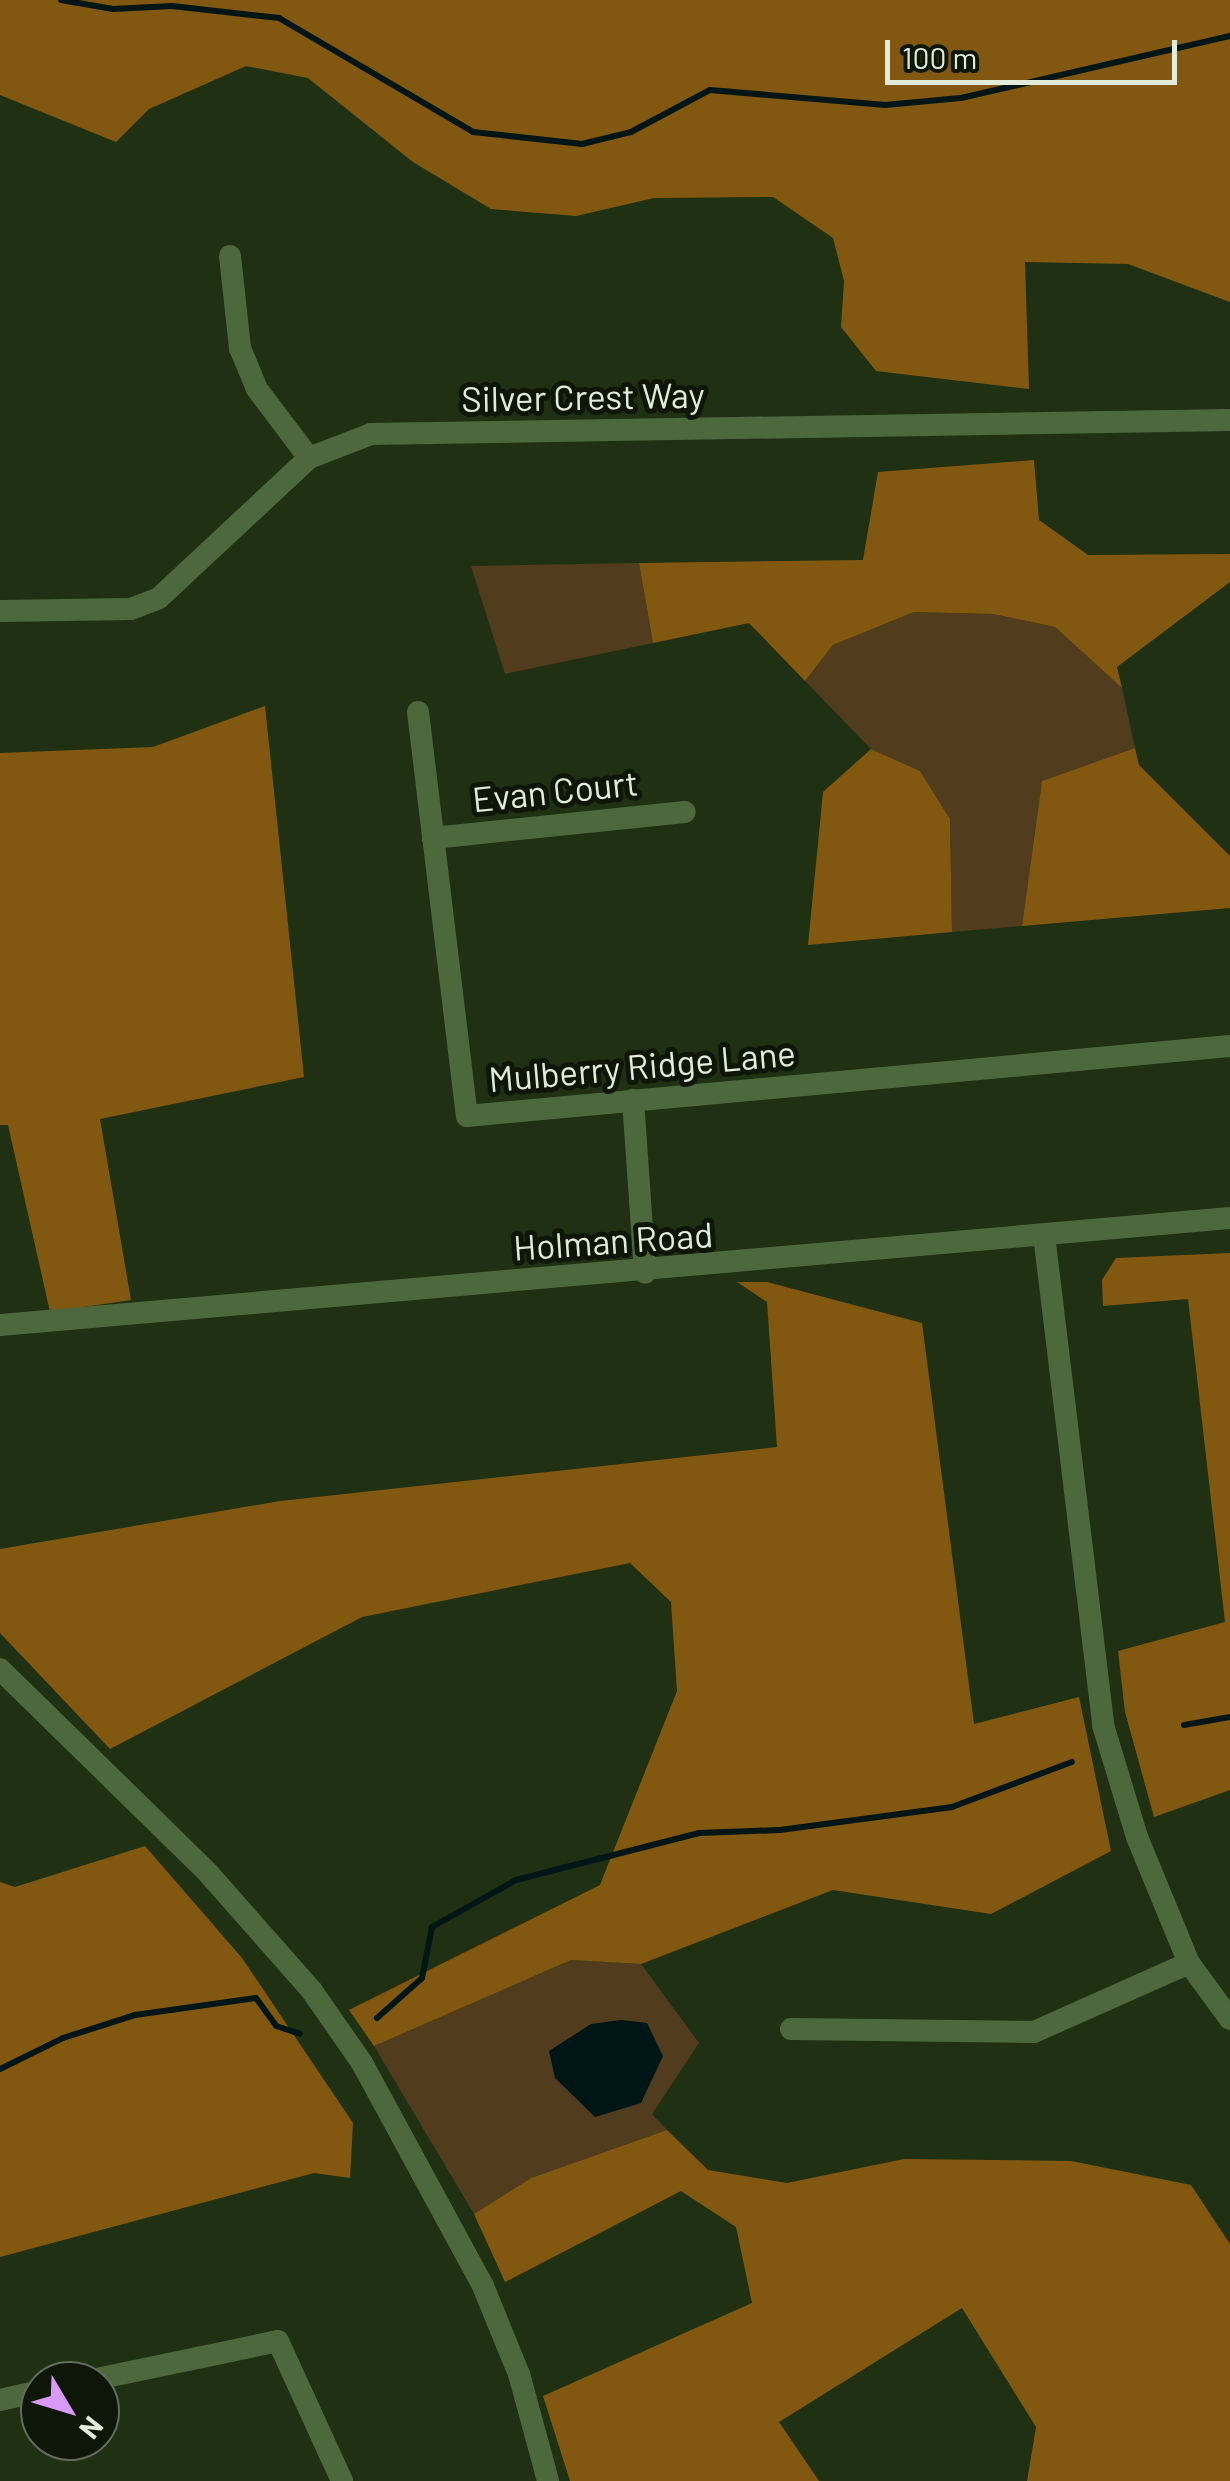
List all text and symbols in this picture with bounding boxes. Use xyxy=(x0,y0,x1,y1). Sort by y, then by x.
scale bar xyxy=(890,20,1182,82)
text: 100 m xyxy=(902,39,977,75)
street label: Silver Crest Way xyxy=(461,373,705,419)
street label: Evan Court xyxy=(470,760,640,820)
street label: Mulberry Ridge Lane xyxy=(487,1031,797,1099)
street label: Holman Road xyxy=(512,1212,714,1268)
north arrow xyxy=(20,2361,120,2461)
text: N xyxy=(73,2410,111,2446)

